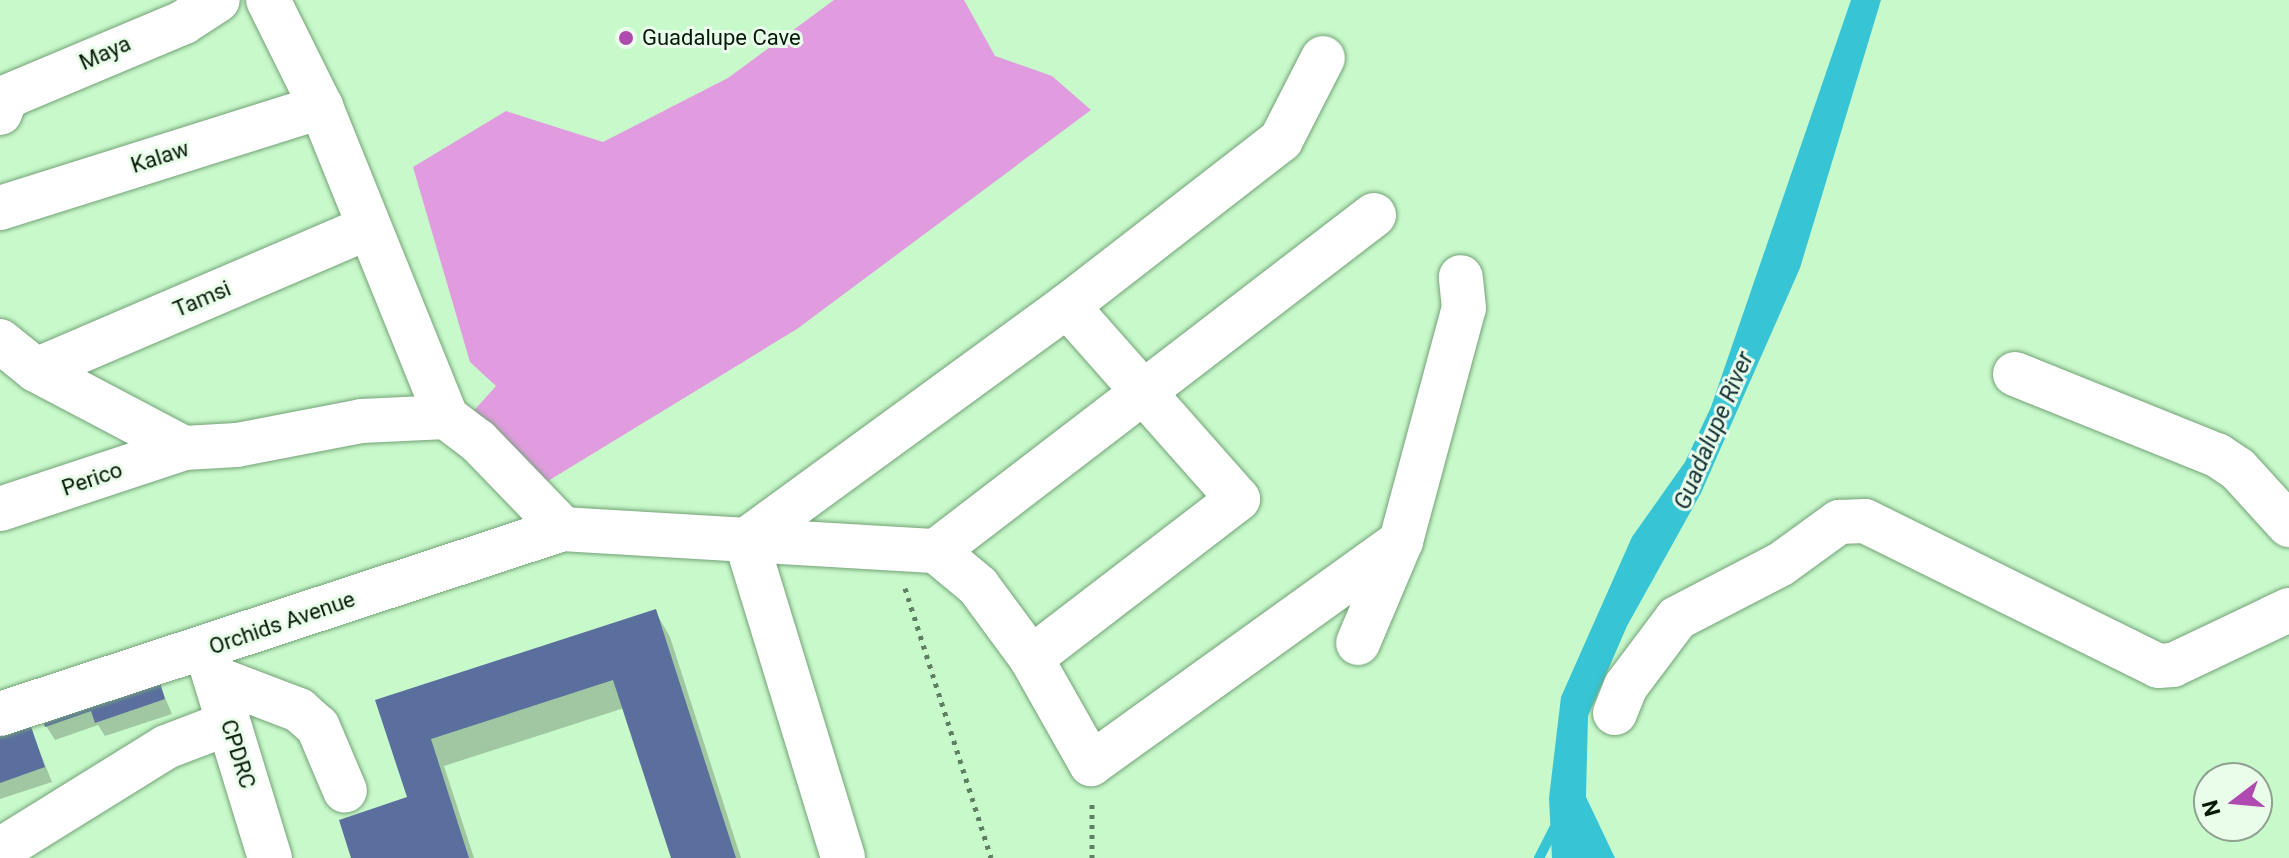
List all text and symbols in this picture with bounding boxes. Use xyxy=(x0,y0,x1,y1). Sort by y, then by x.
place label: Guadalupe Cave xyxy=(642,25,801,51)
marker: Guadalupe Cave xyxy=(617,29,635,47)
street label: Maya xyxy=(75,30,135,76)
street label: Kalaw xyxy=(128,135,192,179)
street label: Tamsi xyxy=(169,275,235,323)
water label: Guadalupe River xyxy=(1668,348,1760,514)
street label: Perico xyxy=(58,456,126,502)
street label: Orchids Avenue xyxy=(206,586,358,660)
street label: CPDRC xyxy=(215,716,261,792)
north arrow xyxy=(2193,762,2273,842)
text: N xyxy=(2197,797,2226,819)

